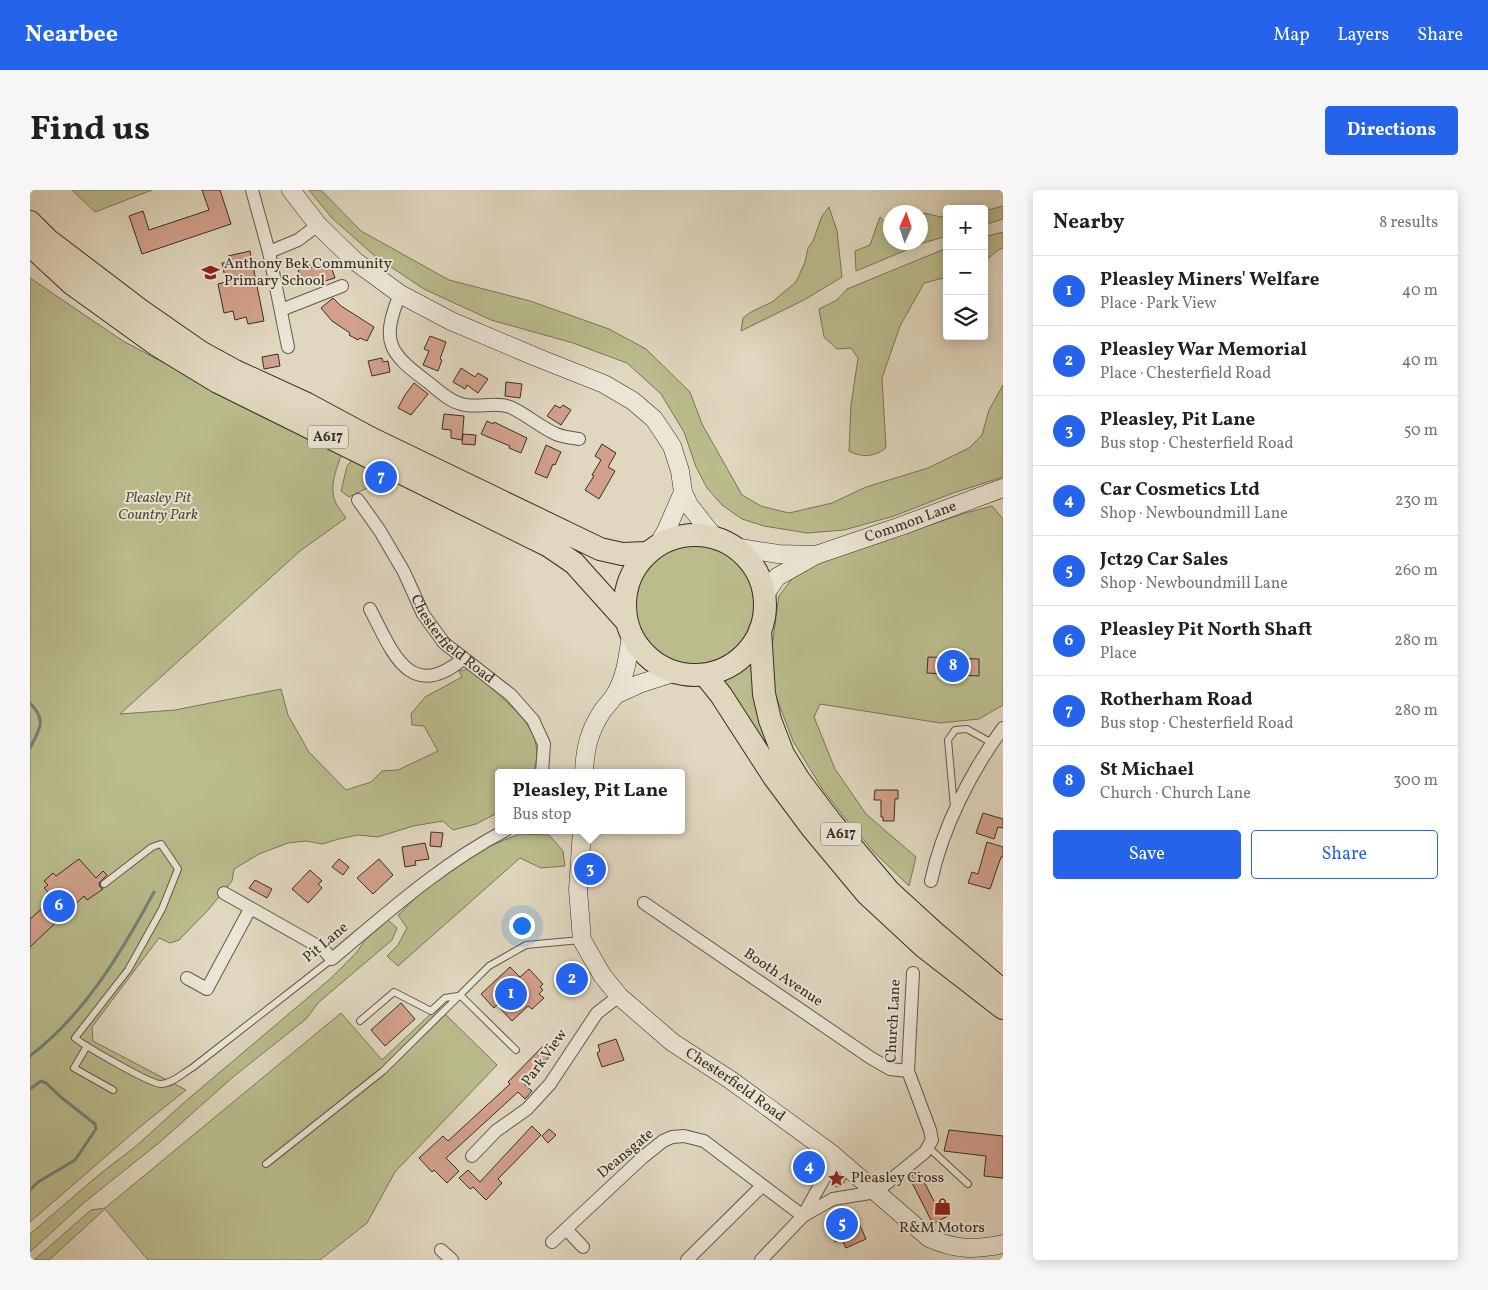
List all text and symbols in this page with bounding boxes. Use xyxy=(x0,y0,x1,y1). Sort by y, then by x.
text: Nearbee xyxy=(25,18,118,52)
text: Map xyxy=(1273,23,1309,48)
text: Layers xyxy=(1337,23,1389,48)
text: Share xyxy=(1417,23,1463,48)
text: Find us xyxy=(30,106,150,154)
button: Directions xyxy=(1325,106,1458,155)
north arrow xyxy=(883,205,928,250)
map controls xyxy=(943,205,988,340)
button: + xyxy=(943,205,988,250)
text: Nearby xyxy=(1053,208,1124,237)
text: 8 results xyxy=(1379,212,1438,234)
button: − xyxy=(943,250,988,295)
place label: Anthony Bek Community Primary School xyxy=(224,254,392,292)
school or university icon: Anthony Bek Community Primary School xyxy=(200,263,220,283)
text: Pleasley Miners' Welfare xyxy=(1100,267,1319,293)
text: 1 xyxy=(1066,280,1072,302)
text: 40 m xyxy=(1402,280,1438,302)
text: Place · Park View xyxy=(1100,293,1217,315)
button: layers xyxy=(943,295,988,340)
text: Pleasley War Memorial xyxy=(1100,337,1307,363)
text: 2 xyxy=(1065,350,1073,372)
text: 40 m xyxy=(1402,350,1438,372)
text: Place · Chesterfield Road xyxy=(1100,363,1271,385)
text: Pleasley, Pit Lane xyxy=(1100,407,1255,433)
text: 3 xyxy=(1065,420,1073,442)
text: 50 m xyxy=(1404,420,1438,442)
road number: A617 xyxy=(308,426,348,448)
text: Bus stop · Chesterfield Road xyxy=(1100,433,1293,455)
pin: 7 xyxy=(365,458,397,496)
text: Car Cosmetics Ltd xyxy=(1100,477,1260,503)
park label: Pleasley Pit Country Park xyxy=(118,488,198,526)
text: 4 xyxy=(1064,490,1074,512)
text: 230 m xyxy=(1395,490,1438,512)
street label: Common Lane xyxy=(862,496,960,548)
text: Shop · Newboundmill Lane xyxy=(1100,503,1288,525)
text: Jct29 Car Sales xyxy=(1100,547,1228,573)
text: 5 xyxy=(1065,560,1073,582)
text: 260 m xyxy=(1394,560,1438,582)
text: Shop · Newboundmill Lane xyxy=(1100,573,1288,595)
street label: Chesterfield Road xyxy=(405,591,499,689)
text: Pleasley Pit North Shaft xyxy=(1100,617,1312,643)
text: 6 xyxy=(1065,630,1073,652)
text: 280 m xyxy=(1394,630,1438,652)
text: Place xyxy=(1100,643,1137,665)
pin: 8 xyxy=(937,647,969,685)
text: Rotherham Road xyxy=(1100,687,1253,713)
text: 7 xyxy=(1065,700,1073,722)
text: 280 m xyxy=(1394,700,1438,722)
text: Bus stop · Chesterfield Road xyxy=(1100,713,1293,735)
text: St Michael xyxy=(1100,757,1194,783)
popup xyxy=(495,769,685,834)
text: 8 xyxy=(1065,770,1073,792)
text: 300 m xyxy=(1393,770,1438,792)
text: Pleasley, Pit Lane xyxy=(512,778,668,804)
text: Church · Church Lane xyxy=(1100,783,1251,805)
text: Bus stop xyxy=(512,804,571,826)
road number: A617 xyxy=(821,823,861,846)
button: Save xyxy=(1053,830,1241,879)
button: Share xyxy=(1251,830,1438,879)
pin: 3 xyxy=(574,850,606,888)
pin: 6 xyxy=(43,887,75,925)
your location xyxy=(509,913,535,939)
street label: Pit Lane xyxy=(299,918,353,968)
street label: Booth Avenue xyxy=(739,944,827,1012)
pin: 2 xyxy=(556,960,588,998)
pin: 1 xyxy=(495,975,527,1013)
street label: Church Lane xyxy=(881,979,907,1063)
street label: Park View xyxy=(517,1025,573,1091)
street label: Chesterfield Road xyxy=(681,1043,789,1127)
street label: Deansgate xyxy=(593,1124,659,1184)
pin: 4 xyxy=(793,1148,825,1186)
place icon: Pleasley Cross xyxy=(827,1168,847,1188)
place label: Pleasley Cross xyxy=(851,1168,944,1189)
shop icon: R&M Motors xyxy=(932,1197,952,1217)
pin: 5 xyxy=(826,1205,858,1243)
place label: R&M Motors xyxy=(899,1218,985,1239)

